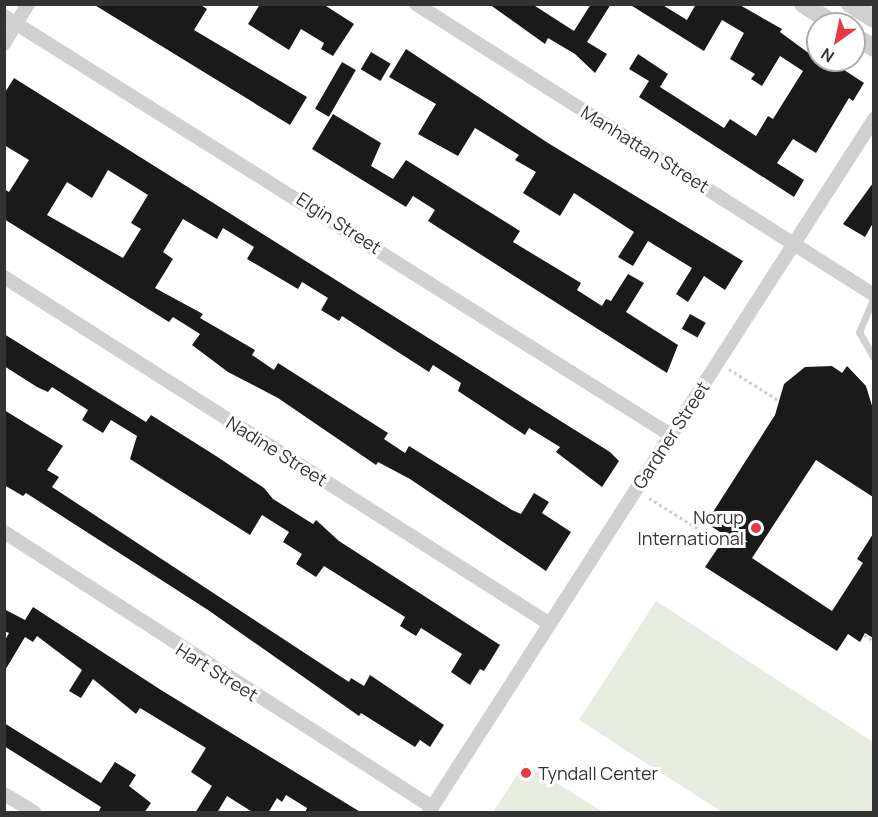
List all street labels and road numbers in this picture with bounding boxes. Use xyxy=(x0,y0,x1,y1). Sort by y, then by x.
street label: Manhattan Street xyxy=(577,101,713,197)
street label: Elgin Street xyxy=(293,188,385,258)
street label: Gardner Street xyxy=(628,377,714,493)
street label: Nadine Street xyxy=(223,411,331,491)
street label: Hart Street xyxy=(172,638,262,706)

